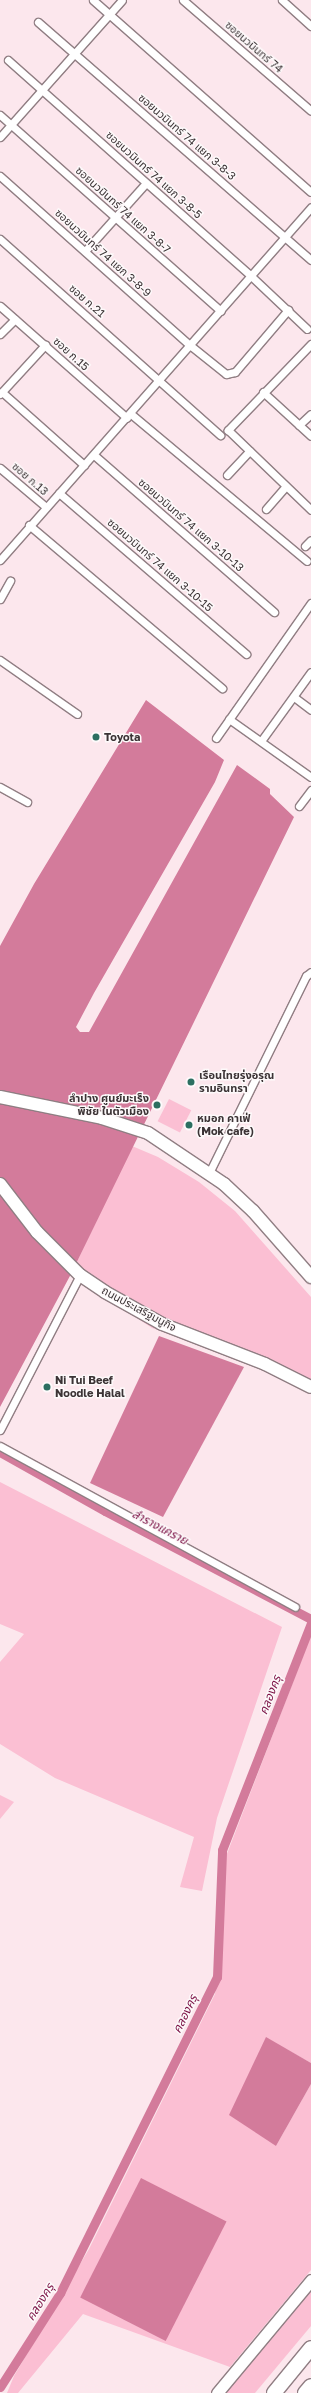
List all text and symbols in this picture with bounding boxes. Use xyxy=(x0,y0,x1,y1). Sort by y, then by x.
street label: ซอยนวมินทร์ 74 xyxy=(223,18,285,76)
street label: ซอยนวมินทร์ 74 แยก 3-8-3 xyxy=(136,91,238,183)
street label: ซอยนวมินทร์ 74 แยก 3-8-5 xyxy=(103,128,205,222)
street label: ซอยนวมินทร์ 74 แยก 3-8-7 xyxy=(73,164,173,256)
street label: ซอยนวมินทร์ 74 แยก 3-8-9 xyxy=(52,206,154,300)
street label: ซอย ก.21 xyxy=(66,282,108,320)
street label: ซอย ก.15 xyxy=(50,335,92,373)
street label: ซอย ก.13 xyxy=(9,460,51,498)
street label: ซอยนวมินทร์ 74 แยก 3-10-13 xyxy=(136,476,246,574)
street label: ซอยนวมินทร์ 74 แยก 3-10-15 xyxy=(105,516,215,614)
place label: Toyota xyxy=(104,730,140,744)
marker: Toyota xyxy=(91,732,101,742)
place label: เรือนไทยรุ่งอรุณ รามอินทรา xyxy=(199,1069,274,1095)
marker: เรือนไทยรุ่งอรุณ รามอินทรา xyxy=(186,1077,196,1087)
place label: ลำปาง ศูนย์มะเร็ง พิชัย ในตัวเมือง xyxy=(69,1092,149,1118)
marker: ลำปาง ศูนย์มะเร็ง พิชัย ในตัวเมือง xyxy=(152,1100,162,1110)
place label: หมอก คาเฟ่ (Mok cafe) xyxy=(197,1112,254,1138)
marker: หมอก คาเฟ่ (Mok cafe) xyxy=(184,1120,194,1130)
street label: ถนนประเสริฐมนูกิจ xyxy=(99,1284,179,1334)
place label: Ni Tui Beef Noodle Halal xyxy=(55,1374,125,1400)
marker: Ni Tui Beef Noodle Halal xyxy=(42,1382,52,1392)
water label: ลำรางแคราย xyxy=(130,1506,190,1548)
water label: คลองครุ xyxy=(256,1673,284,1717)
water label: คลองครุ xyxy=(170,1993,200,2035)
water label: คลองครุ xyxy=(23,2281,57,2323)

